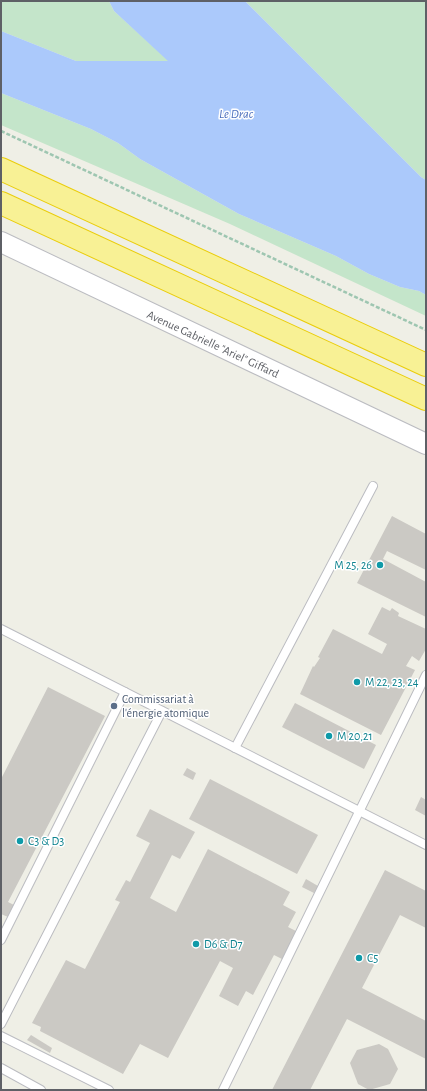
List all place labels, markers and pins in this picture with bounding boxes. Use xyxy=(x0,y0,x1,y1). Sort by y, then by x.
place label: M 25, 26 xyxy=(334,559,372,571)
marker: M 25, 26 xyxy=(375,560,385,570)
place label: M 22, 23, 24 xyxy=(365,676,419,688)
marker: M 22, 23, 24 xyxy=(352,677,362,687)
place label: Commissariat à l'énergie atomique xyxy=(122,693,209,719)
marker: Commissariat à l'énergie atomique xyxy=(109,701,119,711)
place label: M 20,21 xyxy=(337,730,373,742)
marker: M 20,21 xyxy=(324,731,334,741)
place label: C3 & D3 xyxy=(28,835,64,847)
marker: C3 & D3 xyxy=(15,836,25,846)
place label: D6 & D7 xyxy=(204,938,242,950)
marker: D6 & D7 xyxy=(191,939,201,949)
place label: C5 xyxy=(367,952,378,964)
marker: C5 xyxy=(354,953,364,963)

